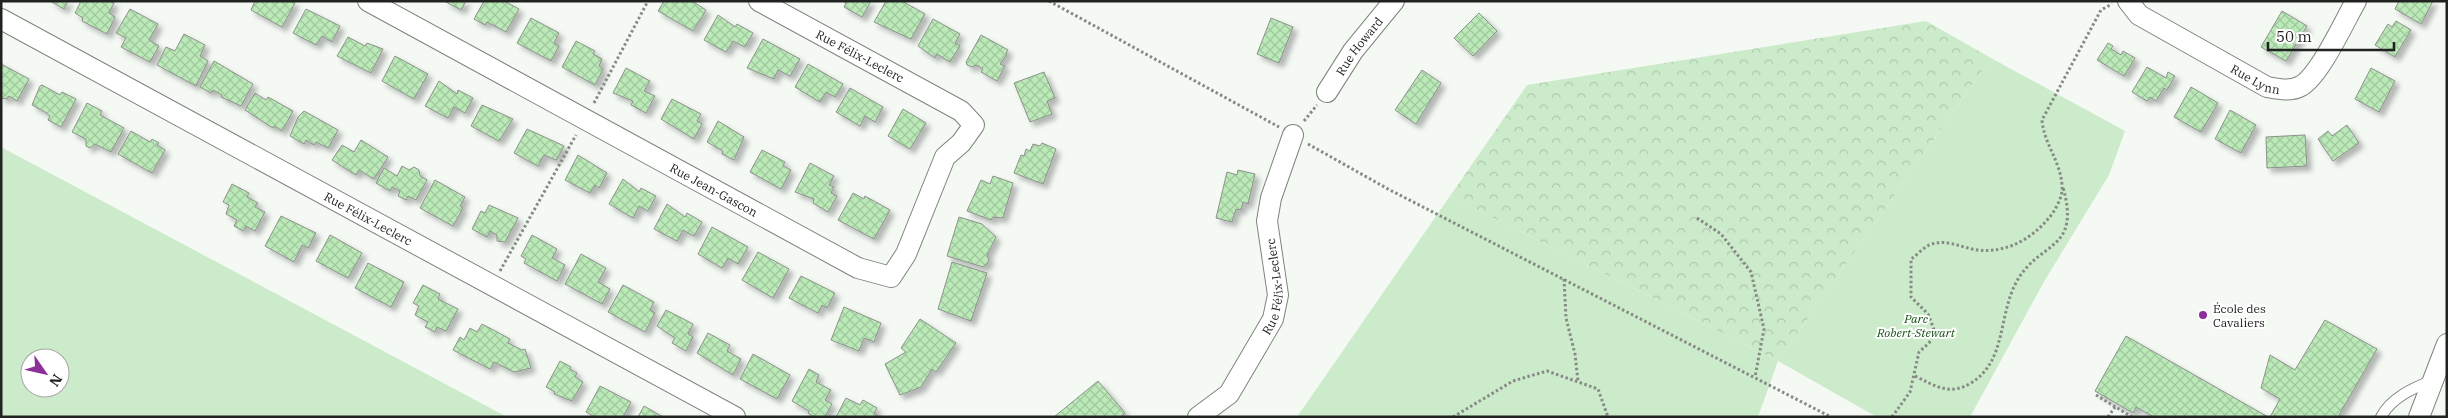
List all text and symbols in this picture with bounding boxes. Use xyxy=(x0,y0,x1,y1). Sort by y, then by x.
street label: Rue Howard xyxy=(1332,14,1385,78)
scale bar xyxy=(2268,20,2394,52)
street label: Rue Félix-Leclerc xyxy=(813,26,907,86)
text: 50 m xyxy=(2276,27,2312,46)
street label: Rue Lynn xyxy=(2228,61,2281,97)
street label: Rue Jean-Gascon xyxy=(668,160,761,220)
street label: Rue Félix-Leclerc xyxy=(322,188,415,248)
street label: Rue Félix-Leclerc xyxy=(1258,238,1286,337)
place label: École des Cavaliers xyxy=(2213,301,2266,330)
marker: École des Cavaliers xyxy=(2197,309,2209,321)
park label: Parc Robert-Stewart xyxy=(1876,311,1956,340)
north arrow xyxy=(20,348,70,398)
text: N xyxy=(45,371,66,390)

